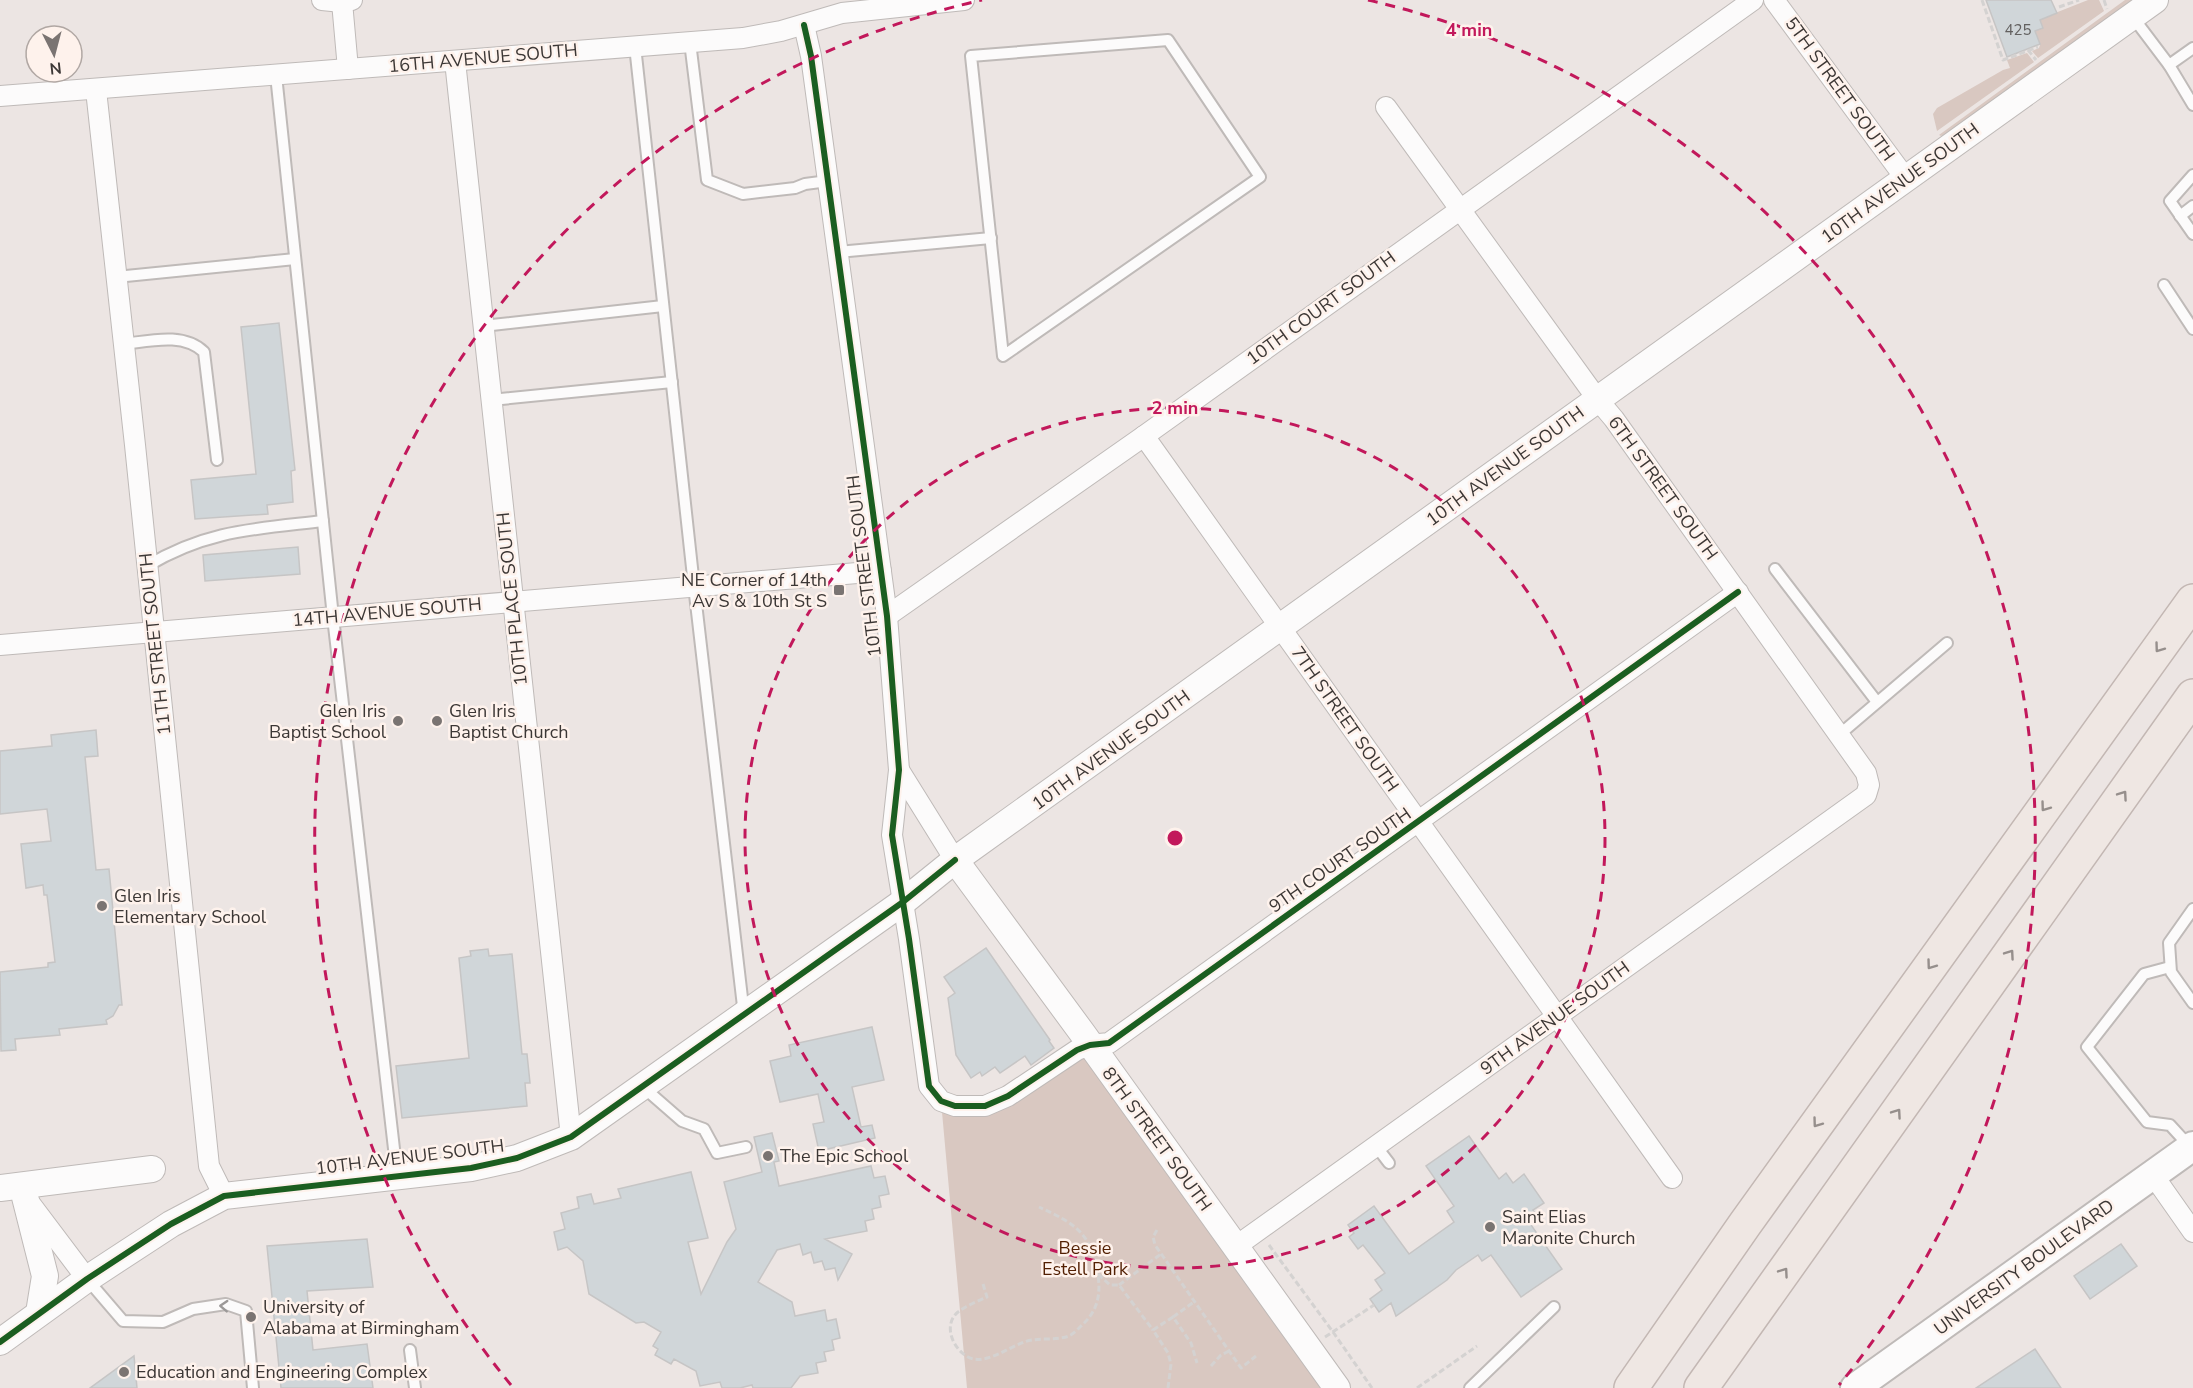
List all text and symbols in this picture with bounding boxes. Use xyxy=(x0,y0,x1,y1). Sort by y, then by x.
street label: 5TH STREET SOUTH xyxy=(1780,12,1900,166)
text: 4 min xyxy=(1446,18,1492,42)
house number: 425 xyxy=(2004,20,2032,40)
north arrow xyxy=(24,24,84,84)
street label: 16TH AVENUE SOUTH xyxy=(387,38,579,78)
text: N xyxy=(48,56,63,79)
street label: 10TH AVENUE SOUTH xyxy=(1816,117,1984,249)
street label: 10TH COURT SOUTH xyxy=(1242,246,1400,370)
text: 2 min xyxy=(1152,396,1198,420)
street label: 10TH AVENUE SOUTH xyxy=(1421,400,1589,532)
street label: 6TH STREET SOUTH xyxy=(1603,411,1723,565)
street label: 10TH STREET SOUTH xyxy=(841,474,887,658)
street label: 10TH PLACE SOUTH xyxy=(491,511,533,687)
street label: 11TH STREET SOUTH xyxy=(133,552,177,736)
place label: NE Corner of 14th Av S & 10th St S xyxy=(681,568,827,613)
marker: NE Corner of 14th Av S & 10th St S xyxy=(832,583,846,597)
street label: 14TH AVENUE SOUTH xyxy=(291,592,483,632)
street label: 7TH STREET SOUTH xyxy=(1286,642,1404,796)
one-way arrow xyxy=(2155,642,2166,653)
street label: 10TH AVENUE SOUTH xyxy=(1027,684,1195,816)
place label: Glen Iris Baptist School xyxy=(269,699,387,744)
place label: Glen Iris Baptist Church xyxy=(449,699,568,744)
marker: Glen Iris Baptist School xyxy=(391,714,405,728)
marker: Glen Iris Baptist Church xyxy=(430,714,444,728)
one-way arrow xyxy=(2115,790,2126,801)
one-way arrow xyxy=(2041,800,2052,811)
street label: 9TH COURT SOUTH xyxy=(1264,802,1416,918)
centre of rings xyxy=(1165,828,1185,848)
place label: Glen Iris Elementary School xyxy=(114,884,267,929)
marker: Glen Iris Elementary School xyxy=(95,899,109,913)
one-way arrow xyxy=(2003,949,2014,960)
street label: 9TH AVENUE SOUTH xyxy=(1476,956,1634,1080)
one-way arrow xyxy=(1927,958,1938,969)
street label: 8TH STREET SOUTH xyxy=(1097,1062,1217,1216)
one-way arrow xyxy=(1890,1108,1901,1119)
one-way arrow xyxy=(1814,1117,1825,1128)
street label: 10TH AVENUE SOUTH xyxy=(314,1134,506,1180)
place label: The Epic School xyxy=(780,1144,909,1168)
marker: The Epic School xyxy=(761,1149,775,1163)
street label: UNIVERSITY BOULEVARD xyxy=(1929,1193,2119,1341)
place label: Saint Elias Maronite Church xyxy=(1502,1205,1635,1250)
marker: Saint Elias Maronite Church xyxy=(1483,1220,1497,1234)
park label: Bessie Estell Park xyxy=(1042,1236,1129,1281)
one-way arrow xyxy=(1777,1267,1788,1278)
place label: University of Alabama at Birmingham xyxy=(263,1295,459,1340)
one-way arrow xyxy=(219,1300,228,1313)
marker: University of Alabama at Birmingham xyxy=(244,1310,258,1324)
place label: Education and Engineering Complex xyxy=(136,1360,428,1384)
marker: Education and Engineering Complex xyxy=(117,1365,131,1379)

